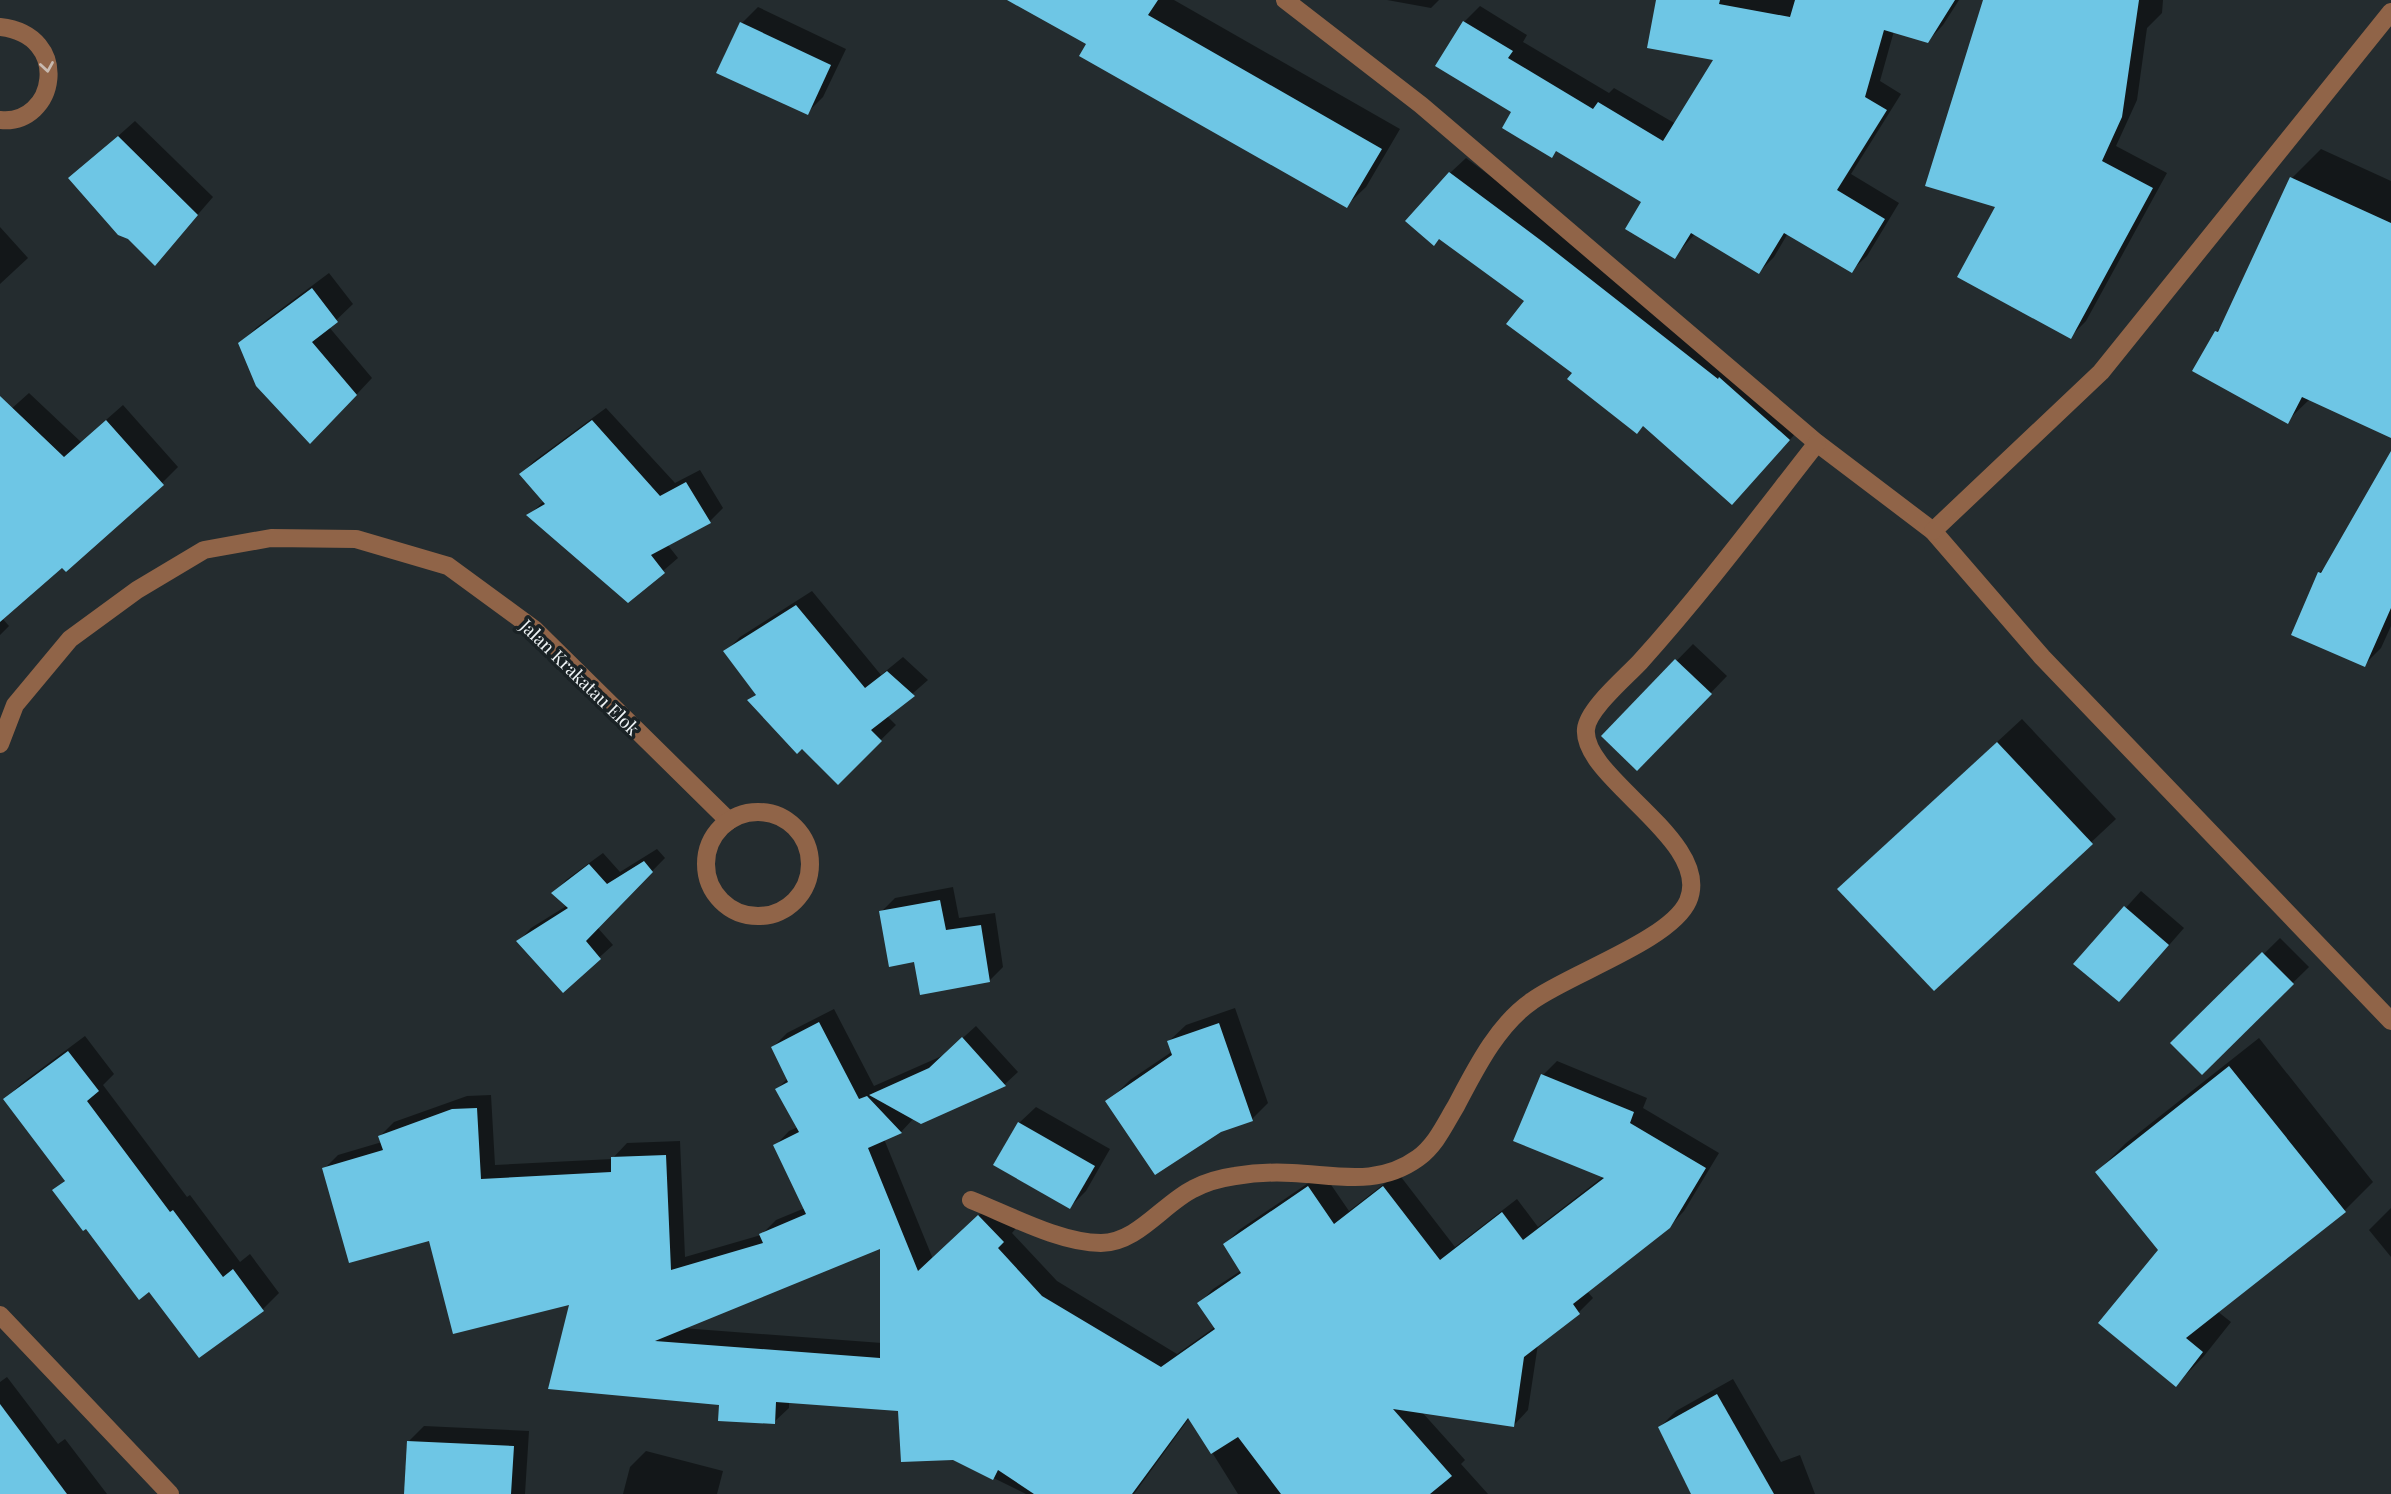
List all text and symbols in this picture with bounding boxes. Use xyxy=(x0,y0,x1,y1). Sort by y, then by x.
one-way arrow xyxy=(39,61,54,73)
street label: Jalan Krakatau Elok xyxy=(514,613,645,740)

